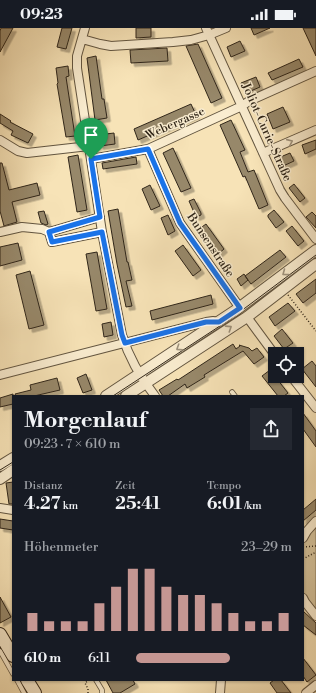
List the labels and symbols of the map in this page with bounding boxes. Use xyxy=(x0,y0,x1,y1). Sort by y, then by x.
street label: Joliot-Curie-Straße xyxy=(238,80,295,184)
street label: Webergasse xyxy=(142,104,207,144)
pin xyxy=(74,118,108,159)
one-way arrow xyxy=(285,139,293,147)
street label: Bunsenstraße xyxy=(183,209,238,280)
one-way arrow xyxy=(282,269,289,276)
one-way arrow xyxy=(225,326,232,333)
one-way arrow xyxy=(176,343,183,350)

